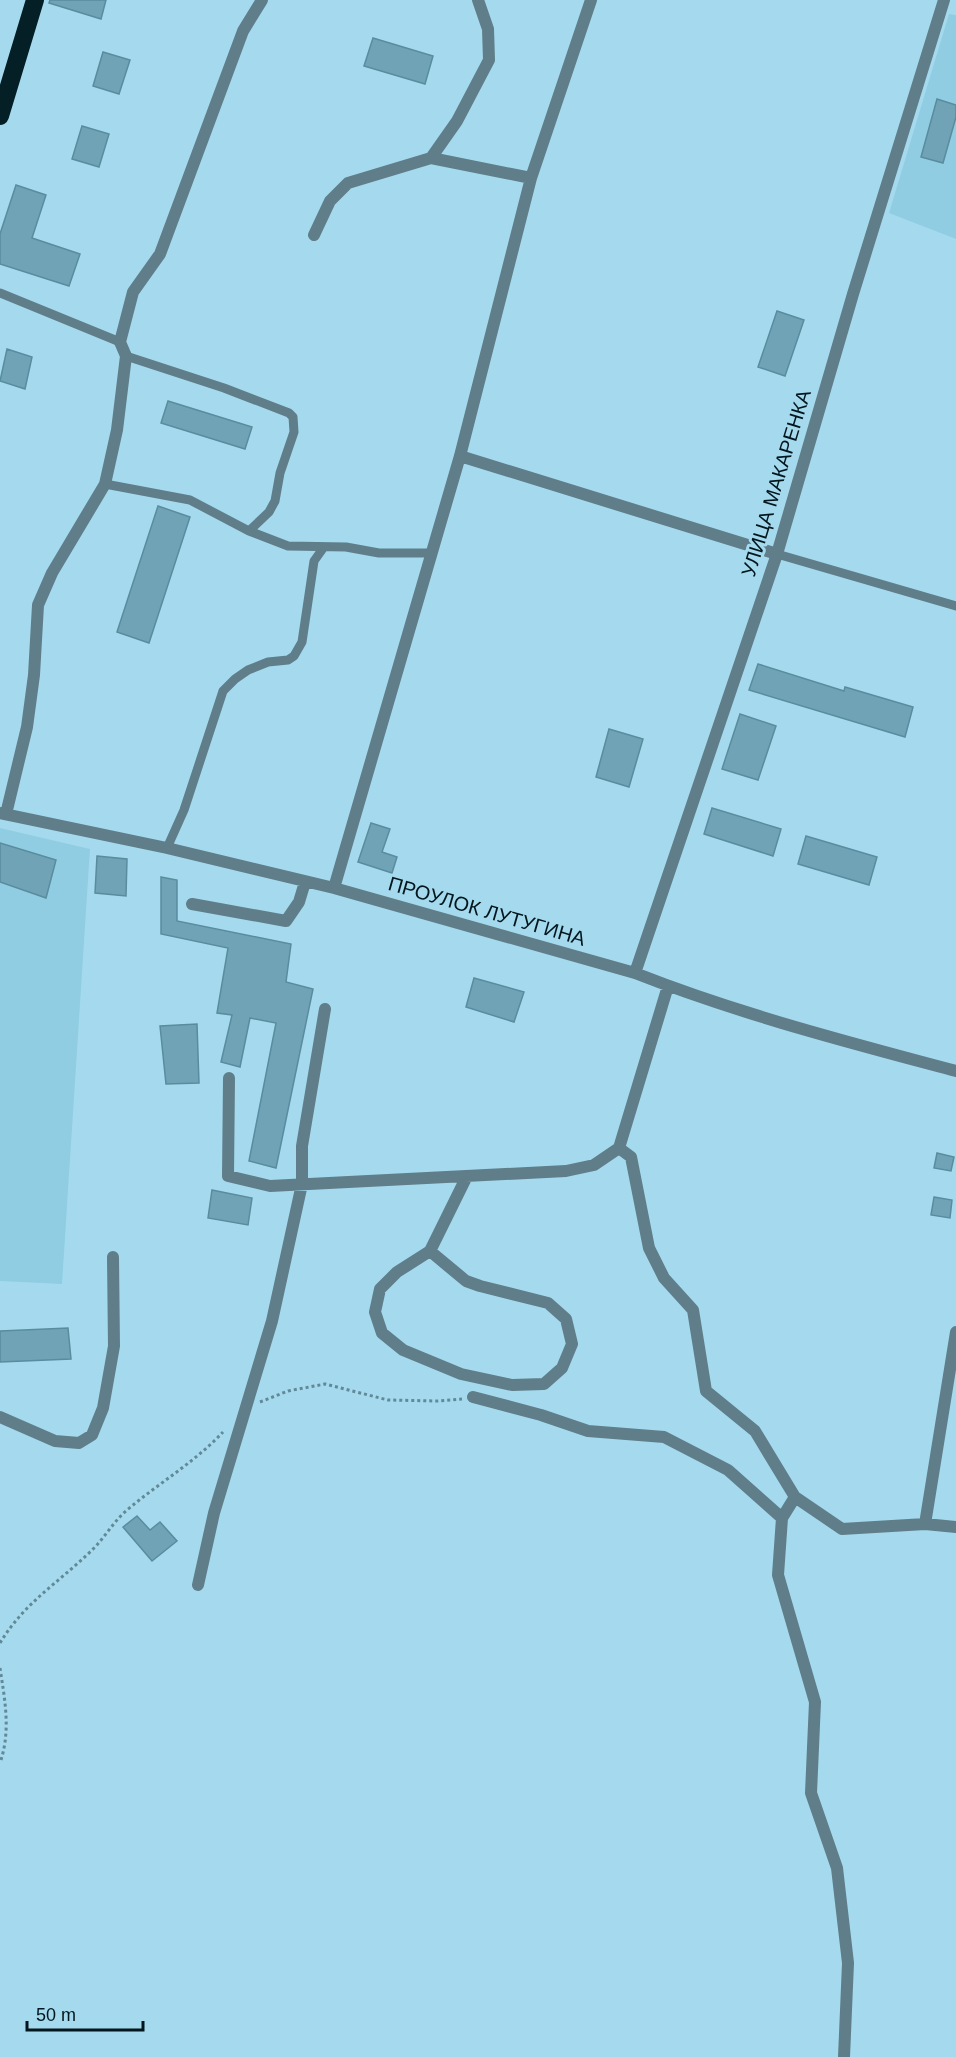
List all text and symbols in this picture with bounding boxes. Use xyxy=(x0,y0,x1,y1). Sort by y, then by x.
street label: УЛИЦА МАКАРЕНКА xyxy=(737,386,815,579)
street label: ПРОУЛОК ЛУТУГИНА xyxy=(386,872,589,950)
scale bar xyxy=(27,1994,142,2032)
text: 50 m xyxy=(36,2005,76,2025)

